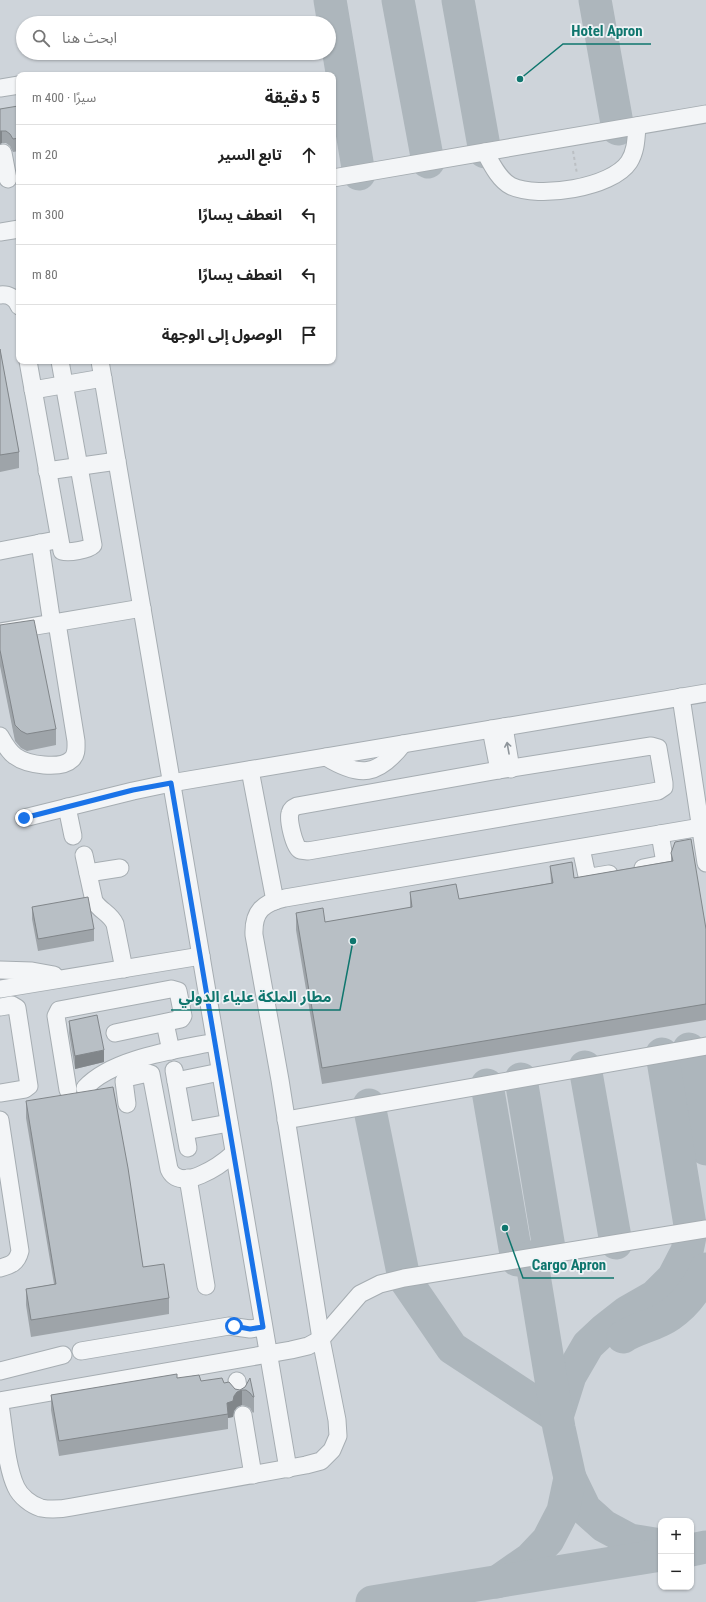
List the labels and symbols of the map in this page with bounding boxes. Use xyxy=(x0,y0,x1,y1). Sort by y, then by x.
callout: Hotel Apron xyxy=(563,17,651,44)
text: Hotel Apron xyxy=(571,22,643,40)
one-way arrow xyxy=(503,742,511,755)
route end xyxy=(15,809,33,827)
callout: مطار الملكة علياء الدولي xyxy=(171,983,340,1010)
text: مطار الملكة علياء الدولي xyxy=(179,988,331,1008)
callout: Cargo Apron xyxy=(523,1251,614,1278)
text: Cargo Apron xyxy=(532,1256,606,1274)
route start xyxy=(225,1317,243,1335)

